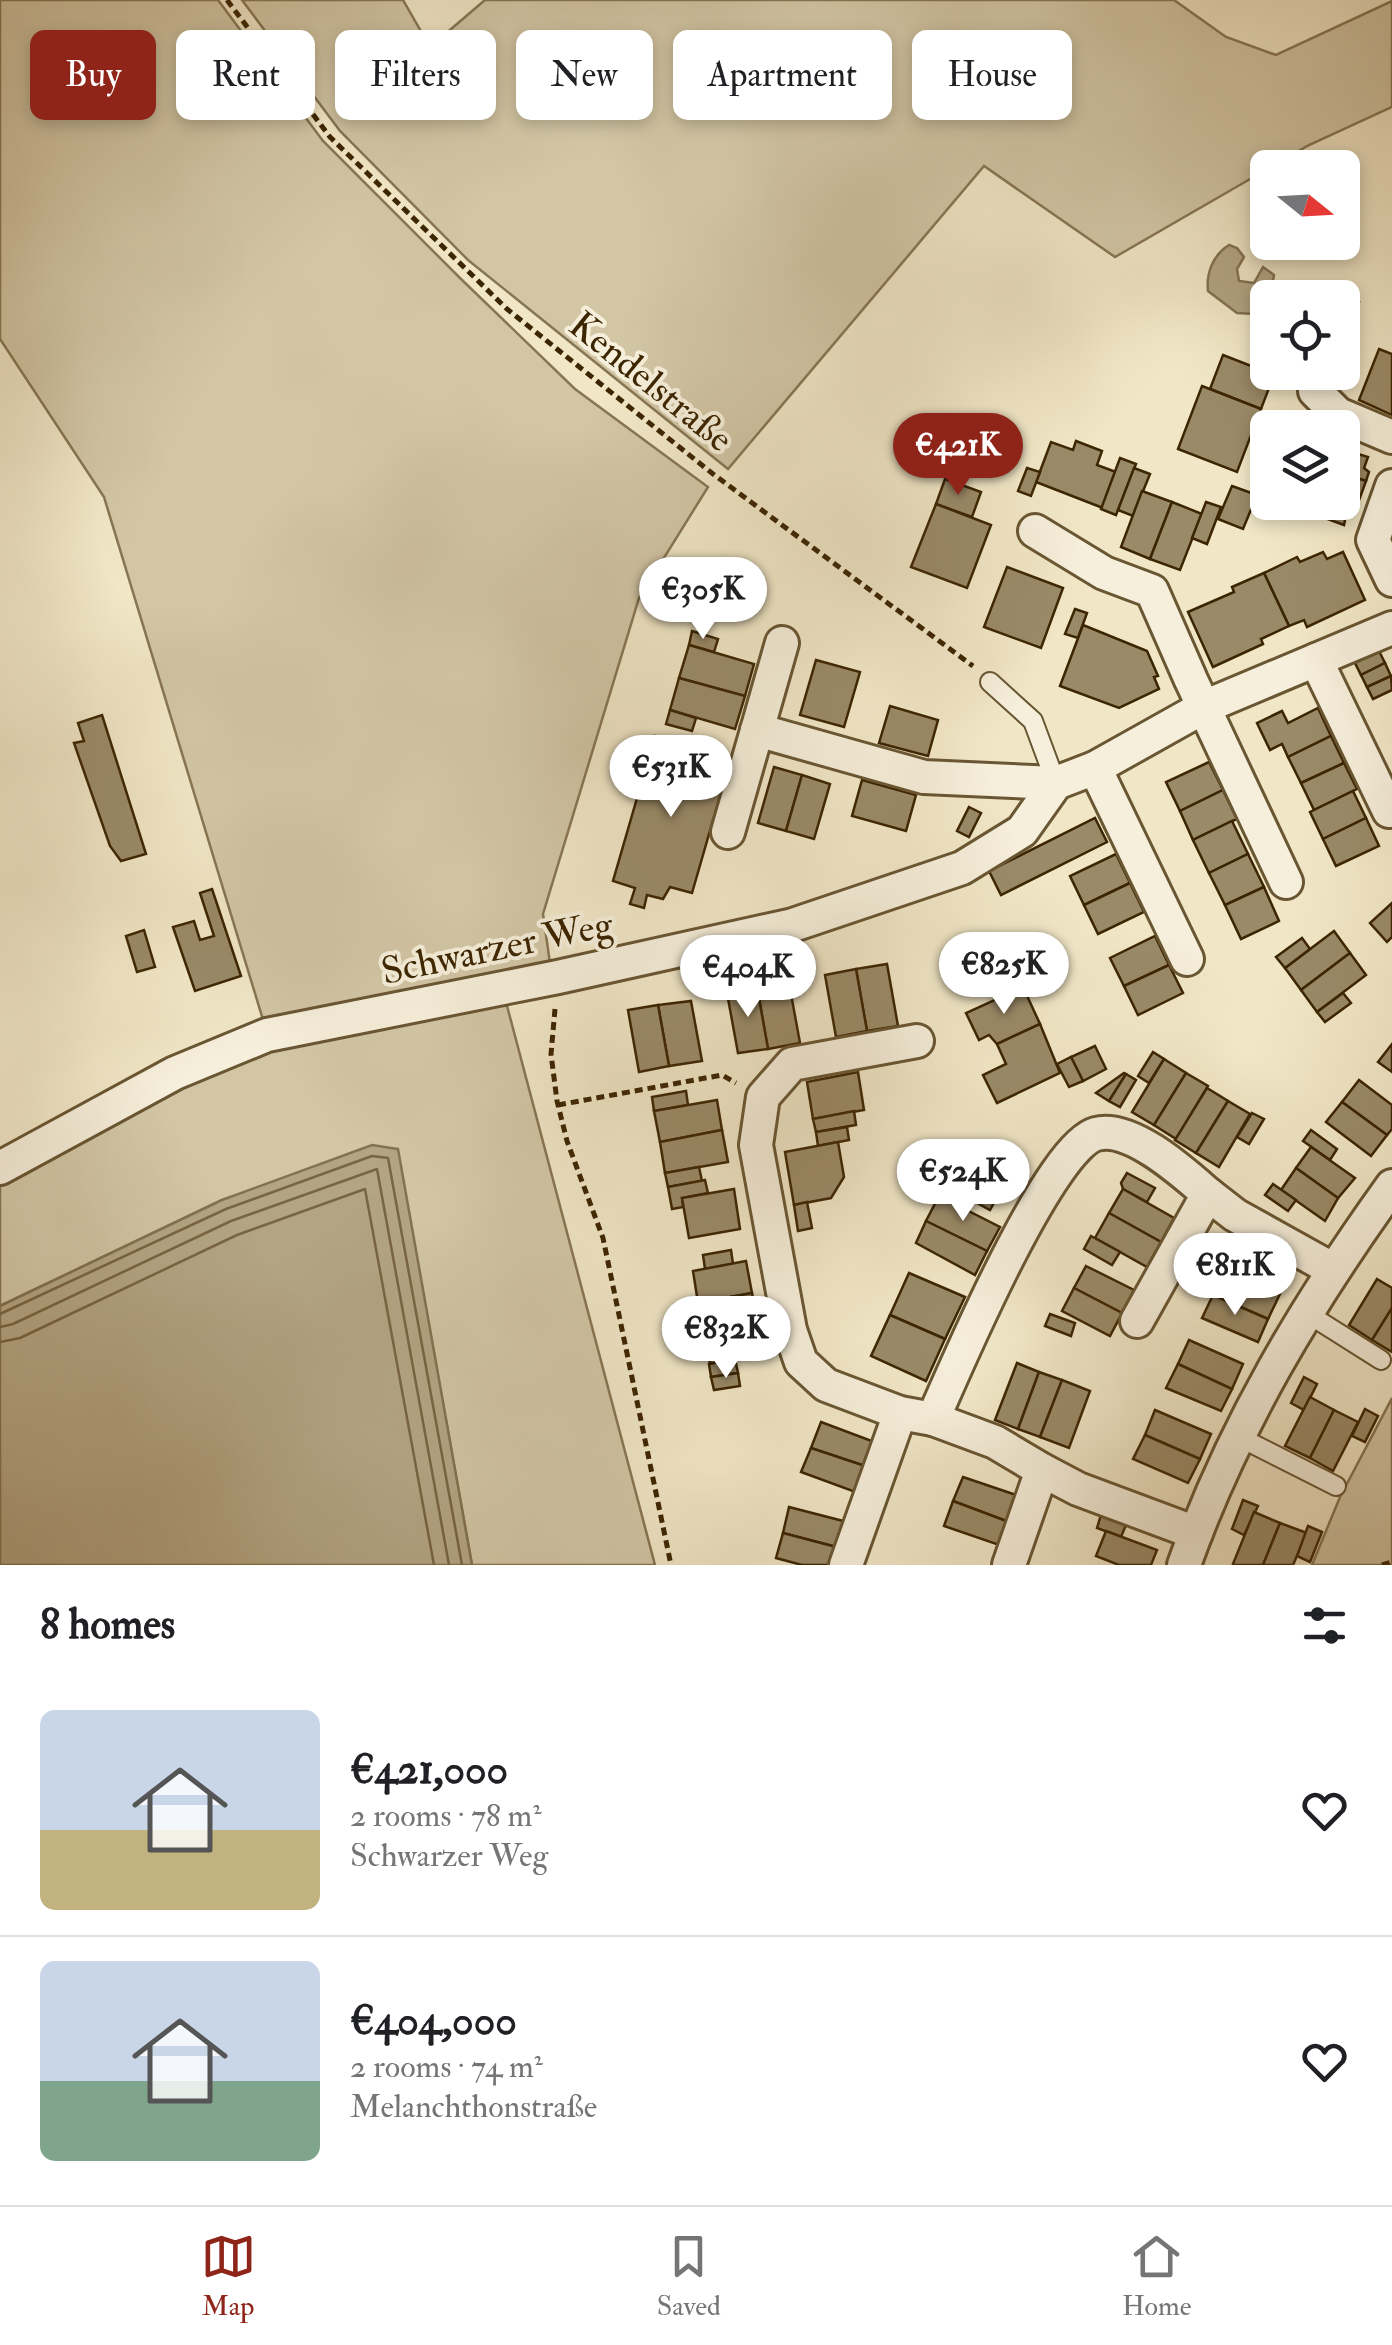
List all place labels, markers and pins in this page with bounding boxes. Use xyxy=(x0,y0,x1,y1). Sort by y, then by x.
pin: €421K xyxy=(888,413,1028,498)
pin: €305K xyxy=(633,557,773,642)
pin: €531K xyxy=(601,735,741,820)
pin: €825K xyxy=(934,932,1074,1017)
pin: €404K xyxy=(678,935,818,1020)
pin: €524K xyxy=(893,1139,1033,1224)
pin: €811K xyxy=(1165,1233,1305,1318)
pin: €832K xyxy=(656,1296,796,1381)

